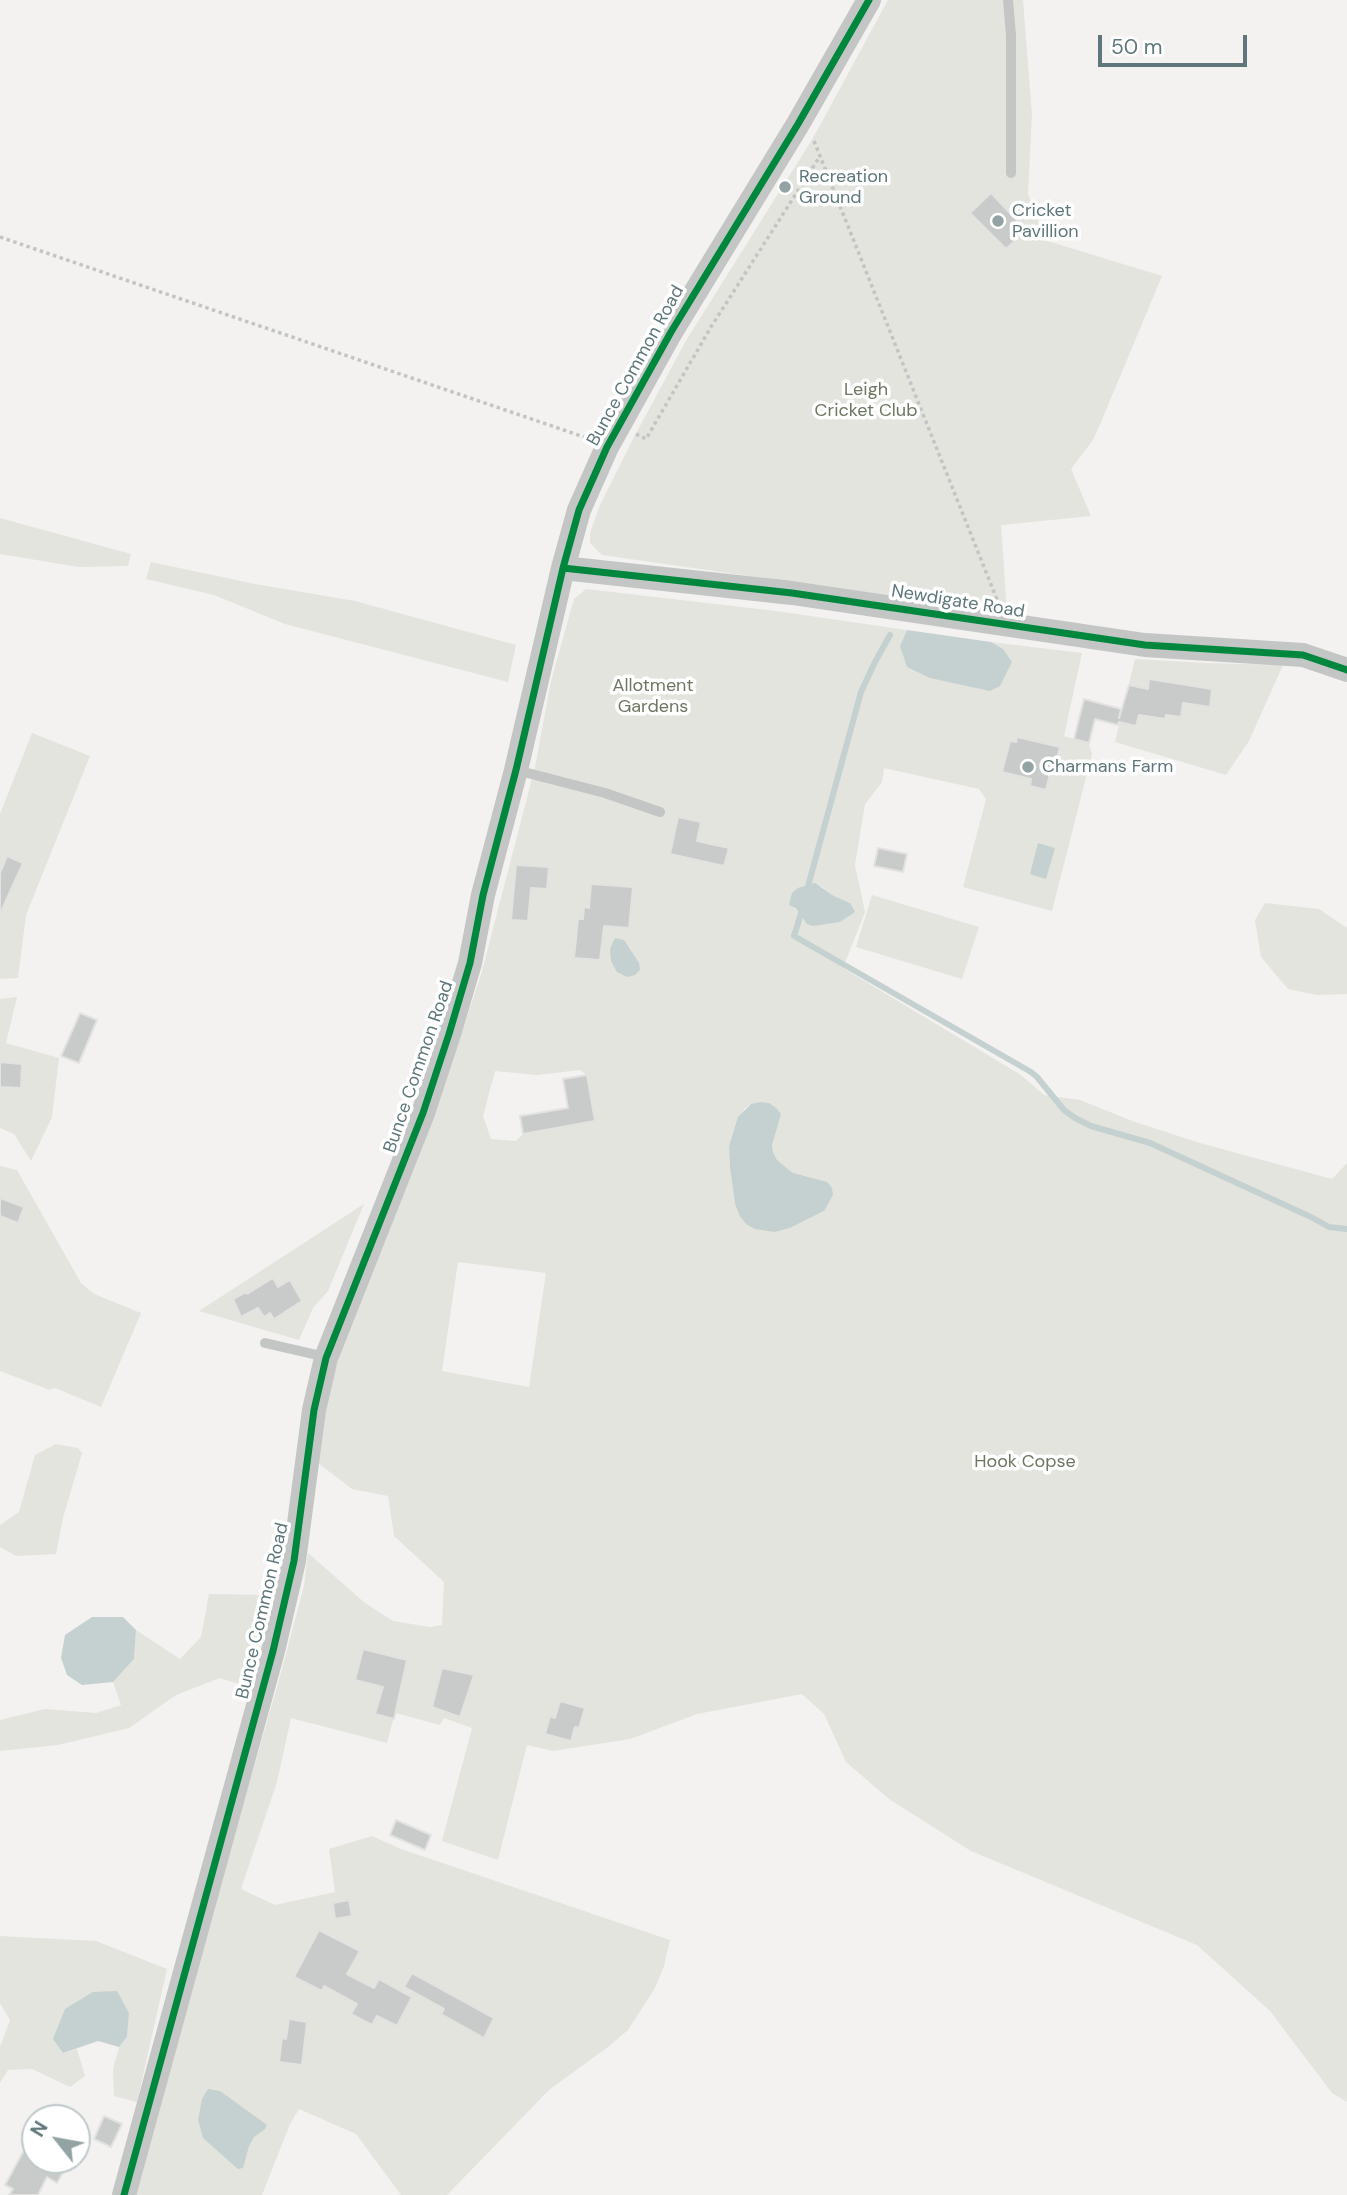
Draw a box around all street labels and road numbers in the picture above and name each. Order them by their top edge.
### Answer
street label: Bunce Common Road [583,282,689,450]
street label: Newdigate Road [890,581,1026,623]
street label: Bunce Common Road [379,978,459,1156]
street label: Bunce Common Road [232,1521,294,1701]

